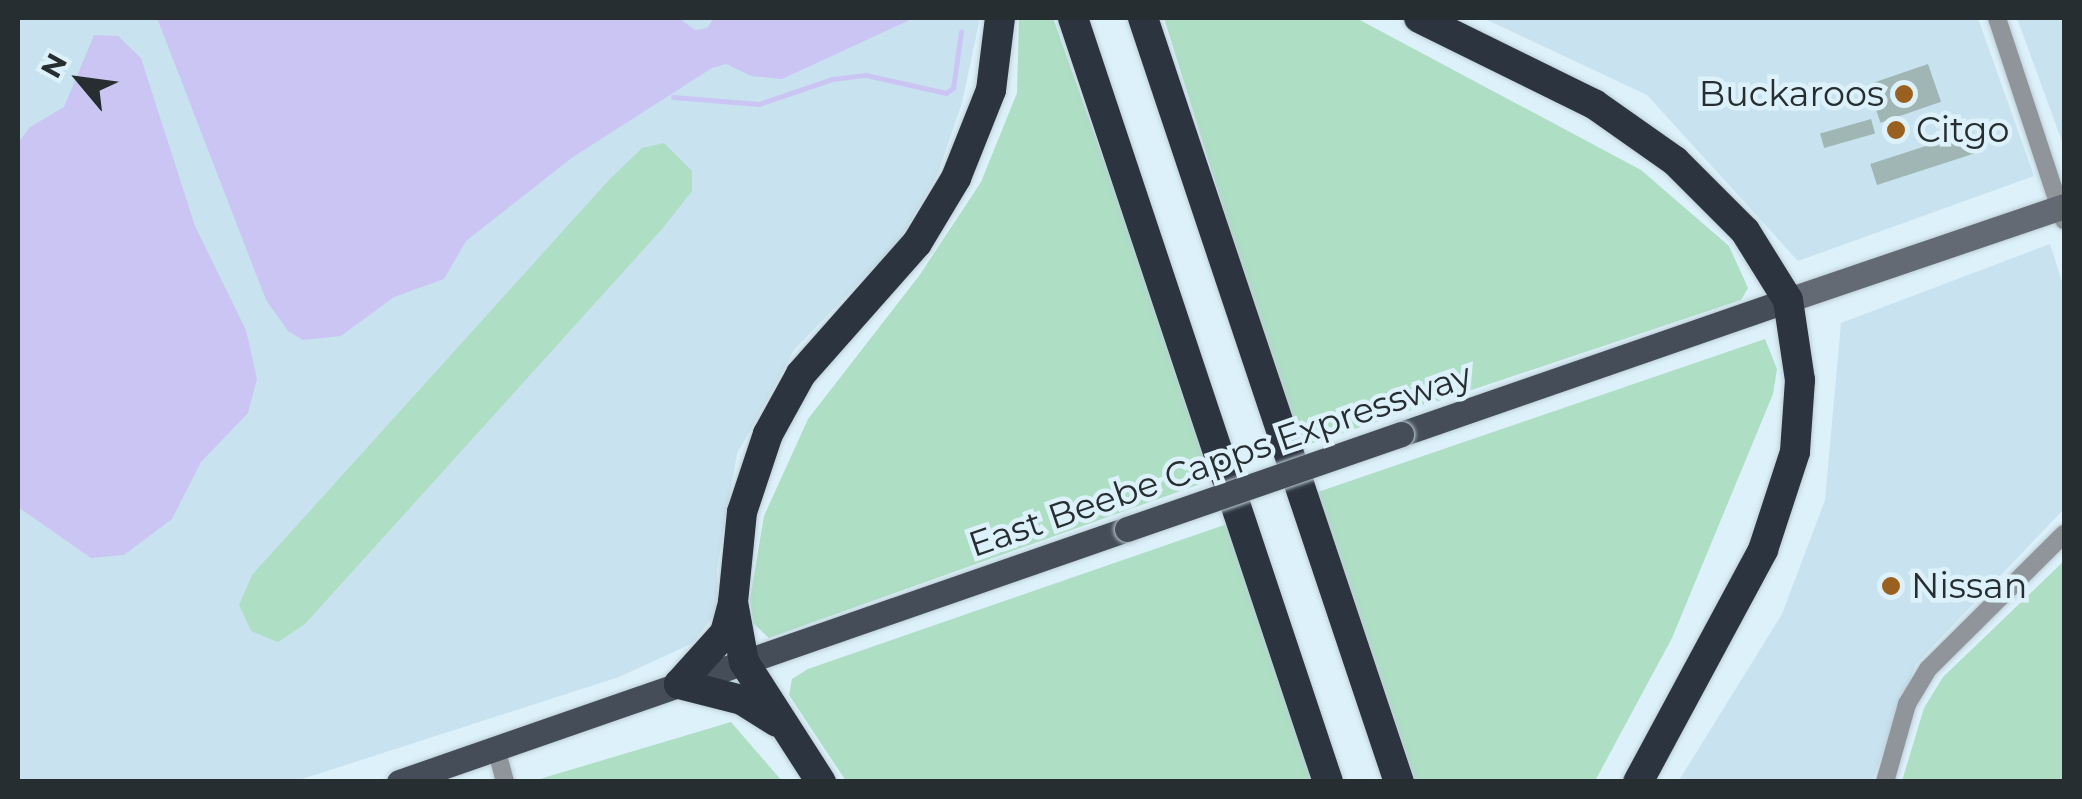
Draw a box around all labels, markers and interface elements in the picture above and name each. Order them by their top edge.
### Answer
north arrow [30,30,130,130]
text: N [33,47,74,84]
place label: Buckaroos [1699,73,1884,115]
marker: Buckaroos [1893,83,1915,105]
place label: Citgo [1916,109,2009,151]
marker: Citgo [1885,119,1907,141]
street label: East Beebe Capps Expressway [963,354,1477,566]
place label: Nissan [1911,565,2027,607]
marker: Nissan [1880,575,1902,597]

